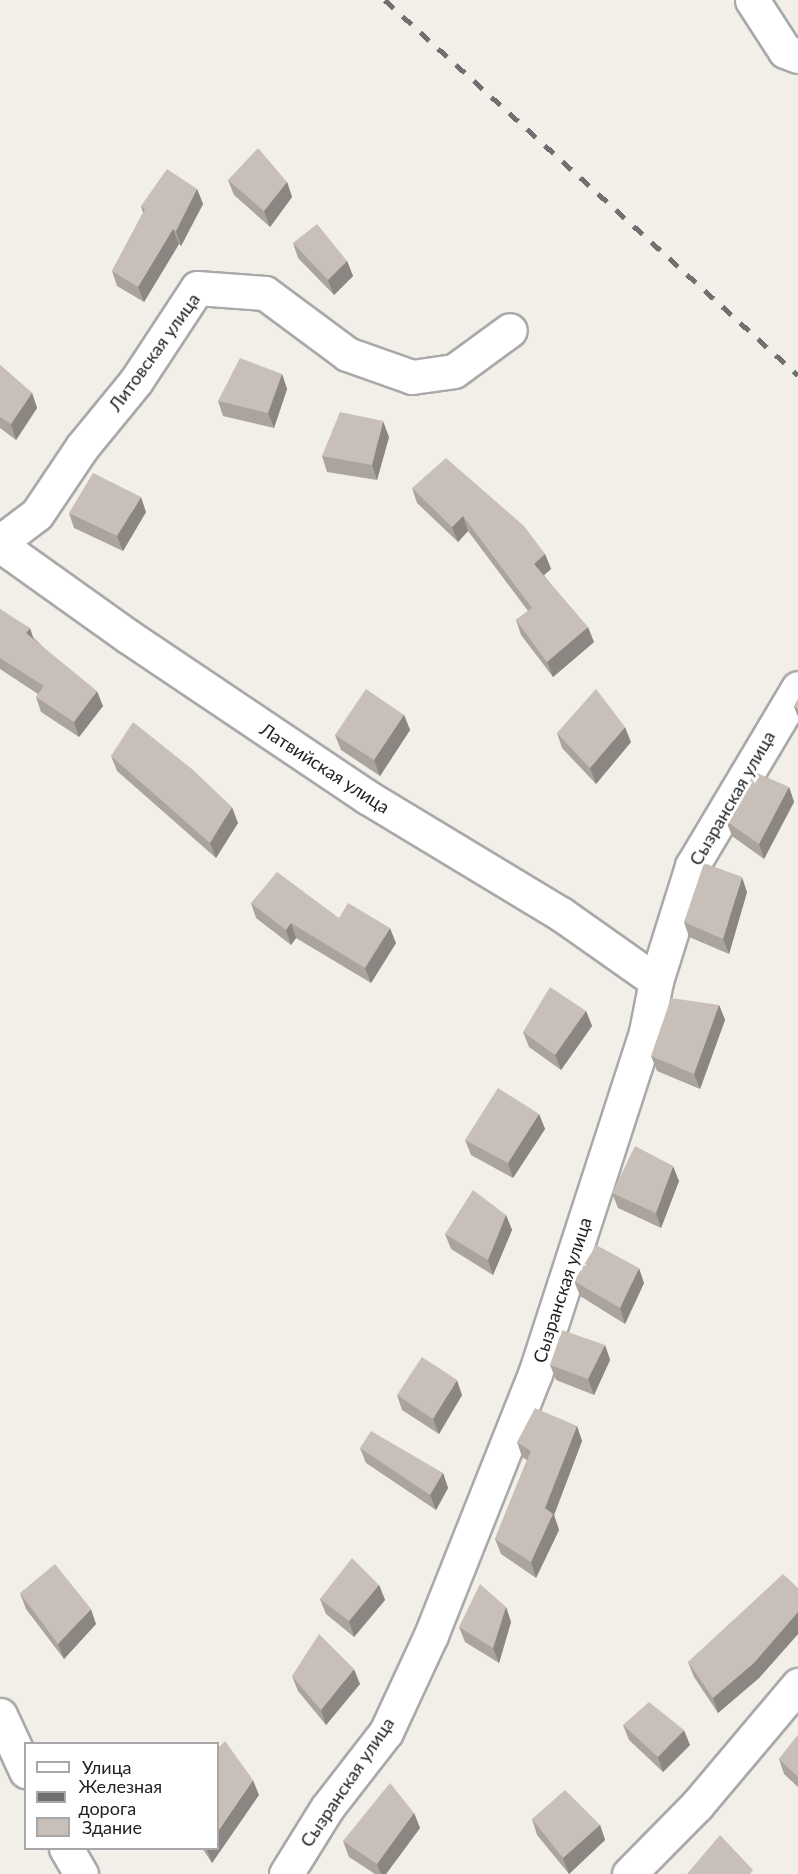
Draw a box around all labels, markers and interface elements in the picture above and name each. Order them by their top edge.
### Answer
street label: Литовская улица [104,289,204,415]
street label: Латвийская улица [256,718,394,818]
street label: Сызранская улица [685,727,779,869]
street label: Сызранская улица [528,1215,596,1365]
street label: Сызранская улица [296,1713,398,1851]
legend [24,1742,219,1850]
text: Улица [82,1756,132,1778]
text: Железная дорога [78,1775,162,1819]
text: Здание [82,1816,142,1838]

